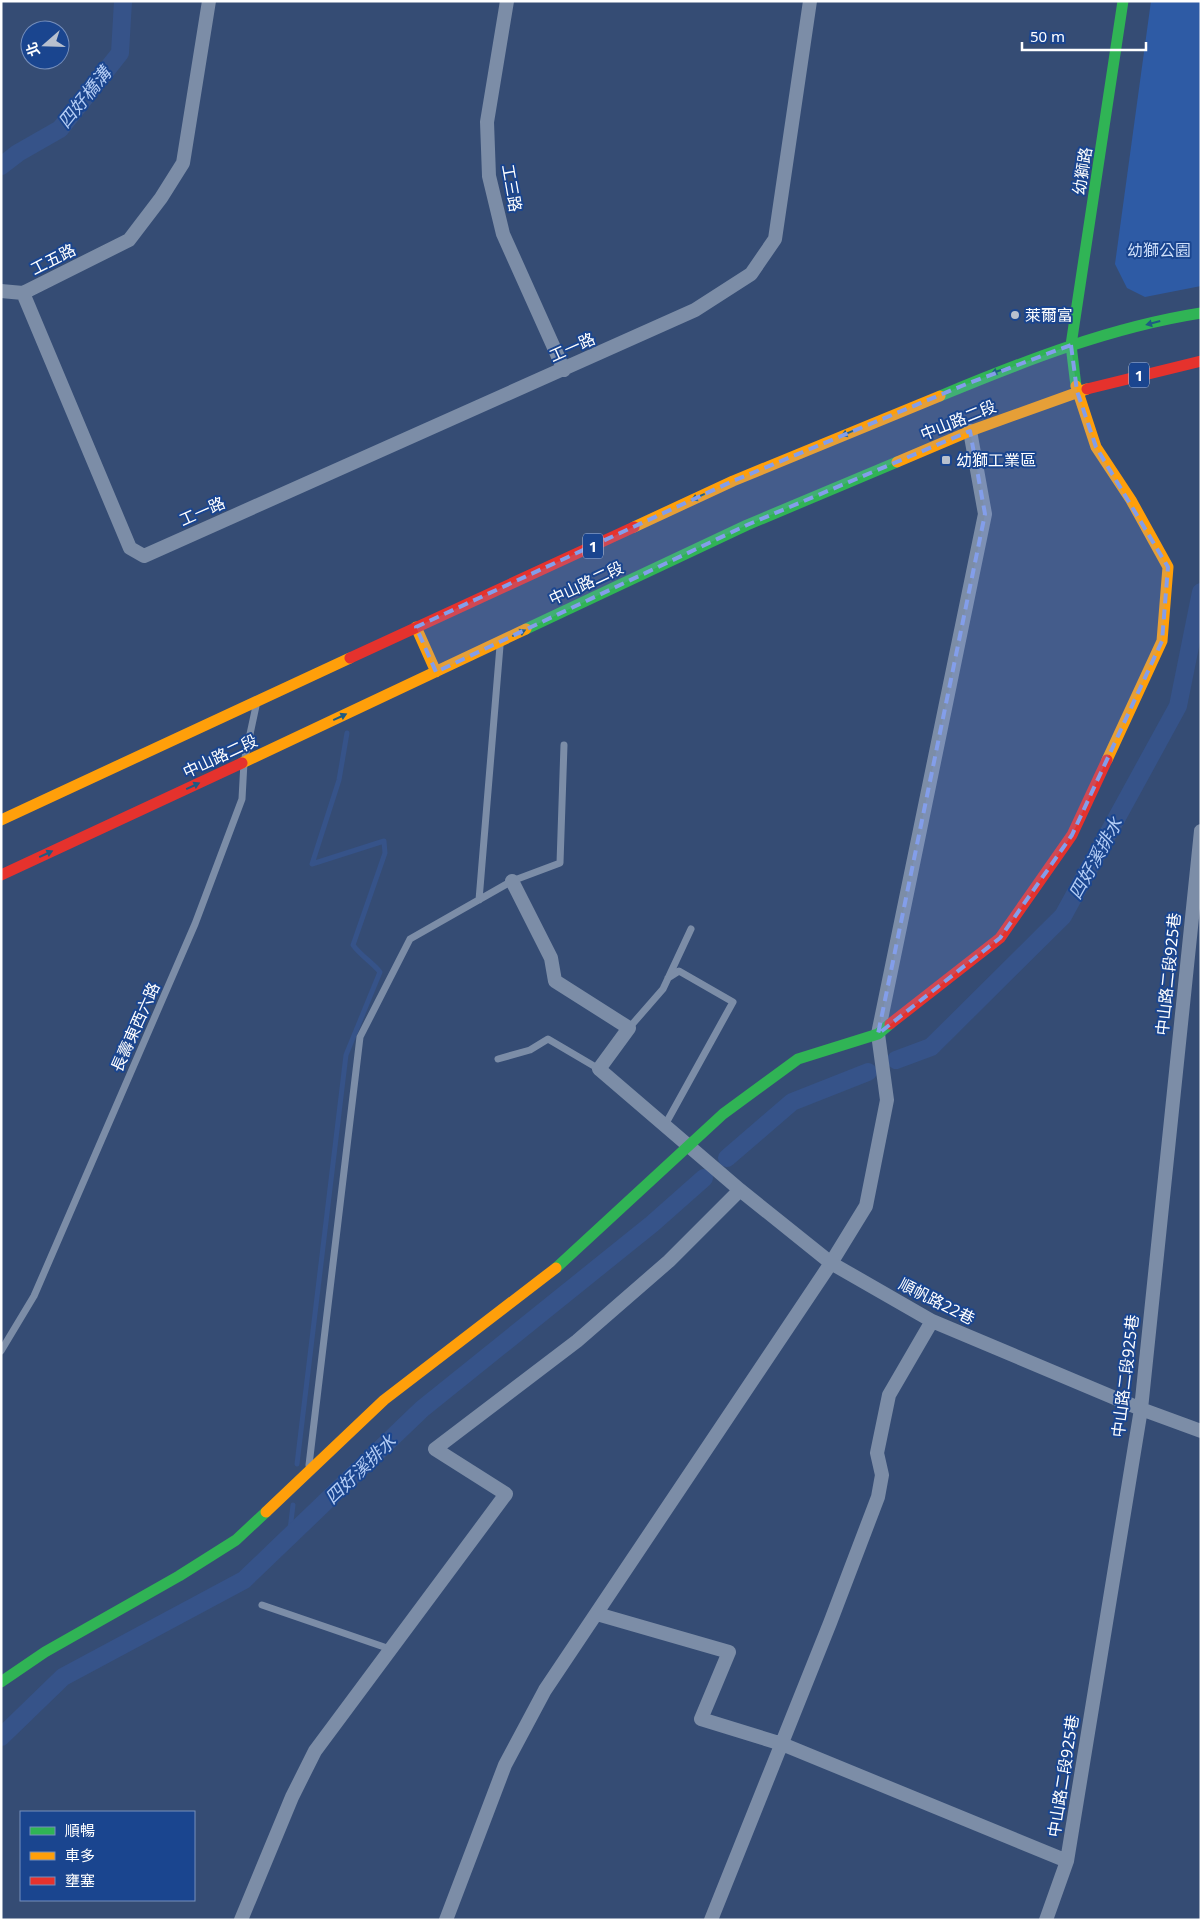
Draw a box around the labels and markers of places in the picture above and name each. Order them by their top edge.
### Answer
place label: 萊爾富 [1025,304,1073,326]
marker: 萊爾富 [1009,309,1021,321]
place label: 幼獅工業區 [956,449,1036,471]
marker: 幼獅工業區 [940,454,952,466]

